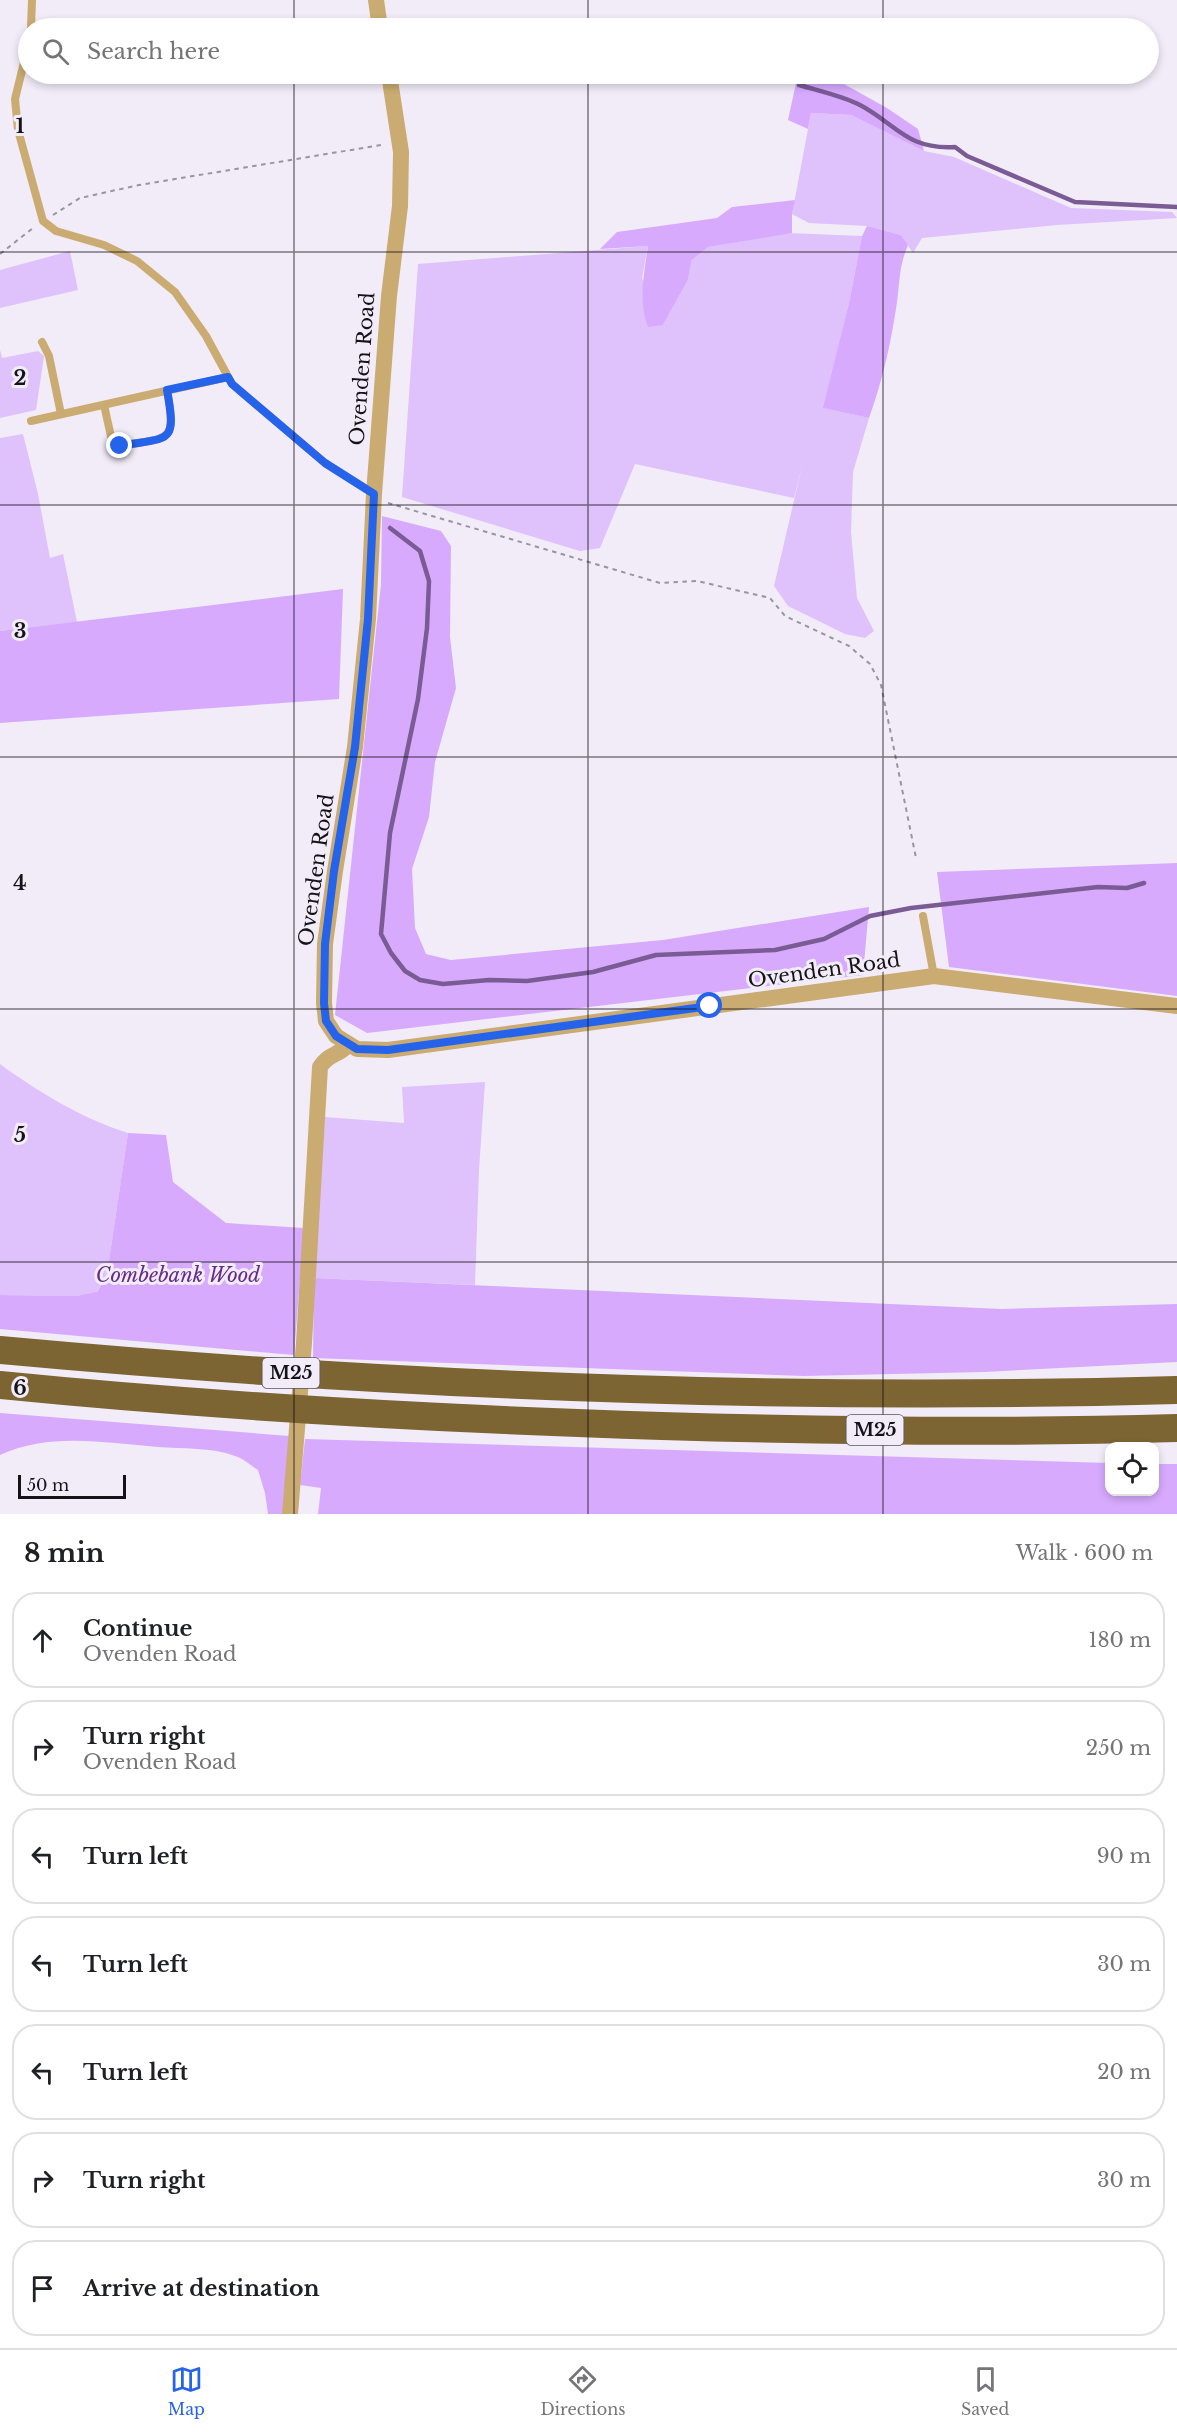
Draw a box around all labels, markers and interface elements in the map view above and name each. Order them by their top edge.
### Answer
search box [18,18,1159,84]
icon: search [39,35,72,68]
text: Search here [87,38,220,65]
text: 1 [16,114,25,138]
street label: Ovenden Road [345,292,379,446]
text: 2 [13,366,27,390]
route end [106,432,132,458]
text: 3 [14,619,26,643]
street label: Ovenden Road [293,792,339,948]
text: 4 [13,871,27,895]
street label: Ovenden Road [746,947,902,993]
route start [696,992,722,1018]
text: 5 [14,1123,26,1147]
park label: Combebank Wood [96,1263,260,1287]
road number: M25 [262,1358,320,1388]
text: 6 [13,1376,27,1400]
road number: M25 [846,1415,904,1445]
map controls [1105,1442,1159,1496]
button: locate [1105,1442,1159,1496]
scale bar [18,1472,126,1500]
text: 50 m [27,1475,69,1495]
text: 8 min [24,1537,104,1569]
text: Walk · 600 m [1016,1541,1153,1565]
text: Continue [83,1615,192,1642]
icon: ahead [26,1624,59,1657]
text: 180 m [1088,1628,1151,1652]
text: Ovenden Road [83,1642,237,1666]
text: Turn right [83,1723,205,1750]
icon: right [26,1732,59,1765]
text: 250 m [1086,1736,1151,1760]
text: Ovenden Road [83,1750,237,1774]
icon: left [26,1840,59,1873]
text: Turn left [83,1843,188,1870]
text: 90 m [1097,1844,1151,1868]
icon: left [26,1948,59,1981]
text: Turn left [83,1951,188,1978]
text: 30 m [1097,1952,1151,1976]
icon: left [26,2056,59,2089]
text: Turn left [83,2059,188,2086]
text: 20 m [1097,2060,1151,2084]
icon: right [26,2164,59,2197]
text: Turn right [83,2167,205,2194]
text: 30 m [1097,2168,1151,2192]
icon: arrive [26,2272,59,2305]
text: Arrive at destination [83,2275,320,2302]
tab: Map [168,2363,205,2419]
tab: Directions [540,2363,625,2419]
tab: Saved [961,2363,1009,2419]

